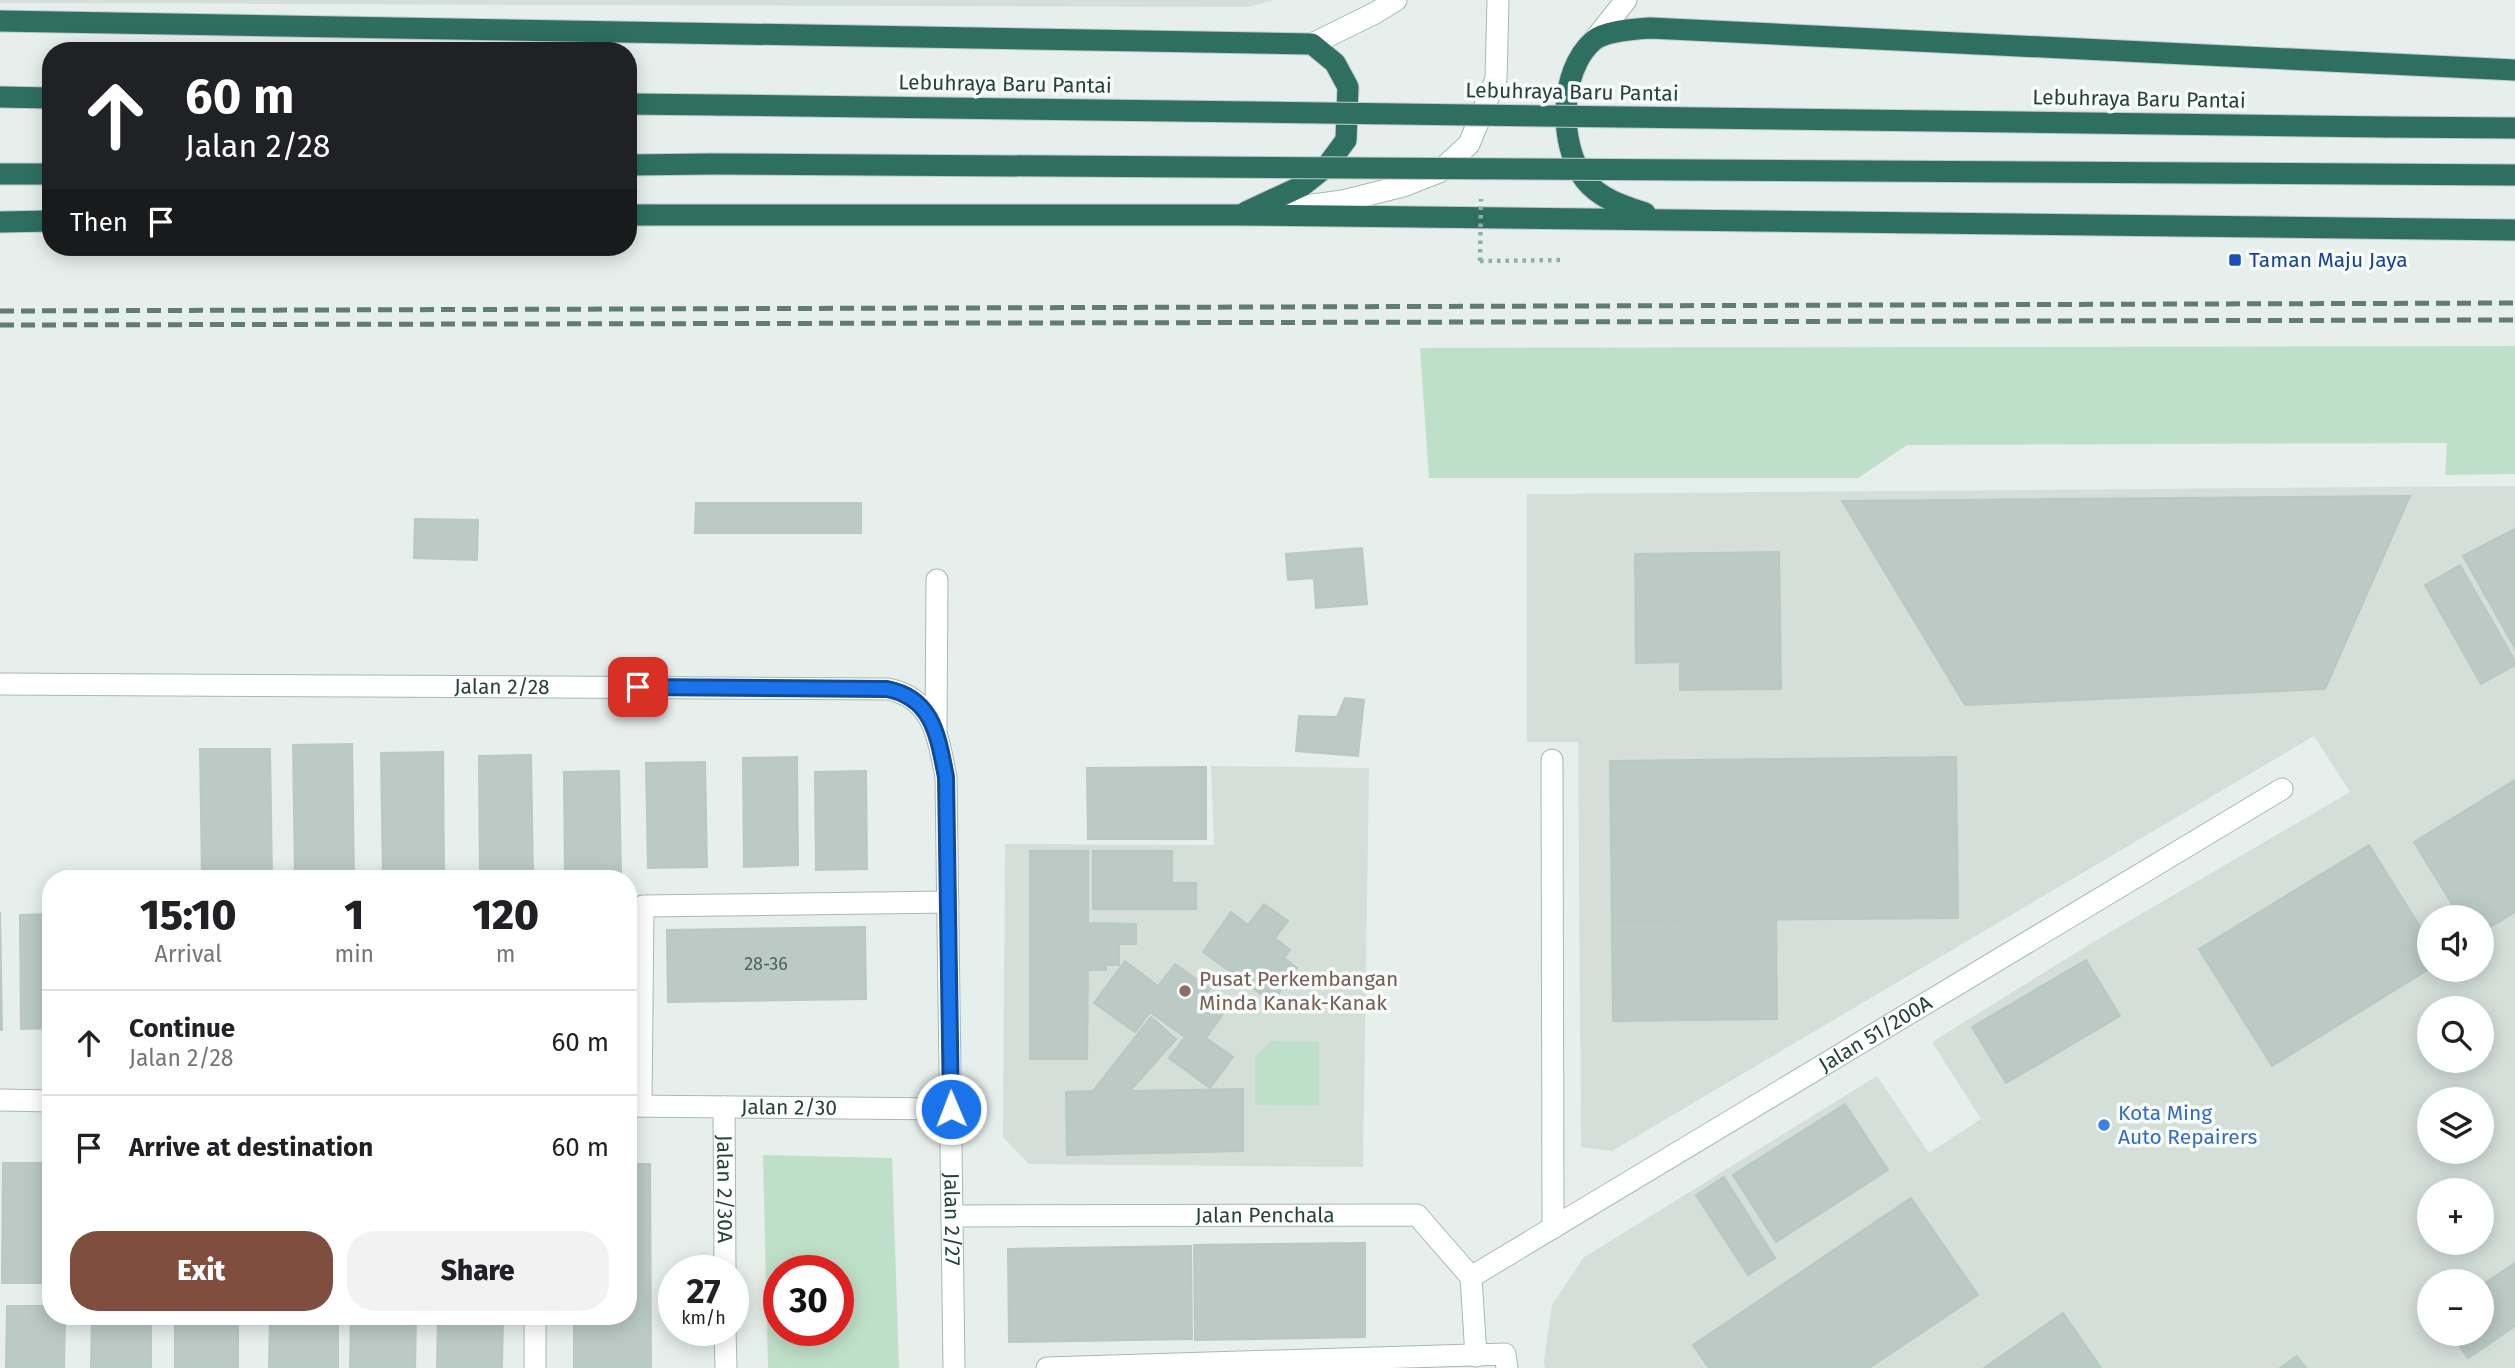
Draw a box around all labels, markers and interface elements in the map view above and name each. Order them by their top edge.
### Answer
text: 60 m [185,67,294,126]
street label: Lebuhraya Baru Pantai [898,69,1112,99]
icon: ahead [70,70,161,161]
street label: Lebuhraya Baru Pantai [1465,77,1679,107]
street label: Lebuhraya Baru Pantai [2032,84,2246,114]
text: Jalan 2/28 [185,127,330,165]
icon: arrive [142,203,180,241]
text: Then [70,207,128,238]
place label: Taman Maju Jaya [2249,247,2408,273]
marker: Taman Maju Jaya [2227,252,2243,268]
pin [608,657,668,717]
icon: arrive [619,668,657,706]
street label: Jalan 2/28 [454,674,550,700]
text: 15:10 [140,890,236,940]
text: 1 [344,890,364,940]
text: 120 [472,890,539,940]
map controls [2417,905,2494,1346]
button: sound [2417,905,2494,982]
text: Arrival [155,940,222,968]
text: min [334,940,374,968]
text: m [496,940,515,968]
house number: 28-36 [744,953,788,975]
place label: Pusat Perkembangan Minda Kanak-Kanak [1199,966,1398,1016]
marker: Pusat Perkembangan Minda Kanak-Kanak [1177,983,1193,999]
street label: Jalan 51/200A [1814,990,1937,1078]
button: search [2417,996,2494,1073]
text: Continue [129,1013,235,1044]
icon: ahead [70,1024,108,1062]
text: 60 m [551,1027,609,1058]
text: Jalan 2/28 [129,1044,234,1072]
position arrow [914,1072,988,1146]
button: layers [2417,1087,2494,1164]
street label: Jalan 2/30 [741,1094,837,1121]
place label: Kota Ming Auto Repairers [2118,1100,2258,1150]
marker: Kota Ming Auto Repairers [2096,1117,2112,1133]
icon: arrive [70,1129,108,1167]
text: Arrive at destination [129,1132,373,1163]
text: 60 m [551,1132,609,1163]
street label: Jalan 2/30A [711,1135,738,1243]
street label: Jalan 2/27 [938,1173,966,1266]
button: + [2417,1178,2494,1255]
street label: Jalan Penchala [1195,1202,1335,1228]
button: Exit [70,1231,333,1311]
button: Share [347,1231,609,1311]
speed limit sign: 30 [763,1255,854,1346]
button: − [2417,1269,2494,1346]
text: 27 [686,1270,721,1312]
text: km/h [681,1307,726,1329]

